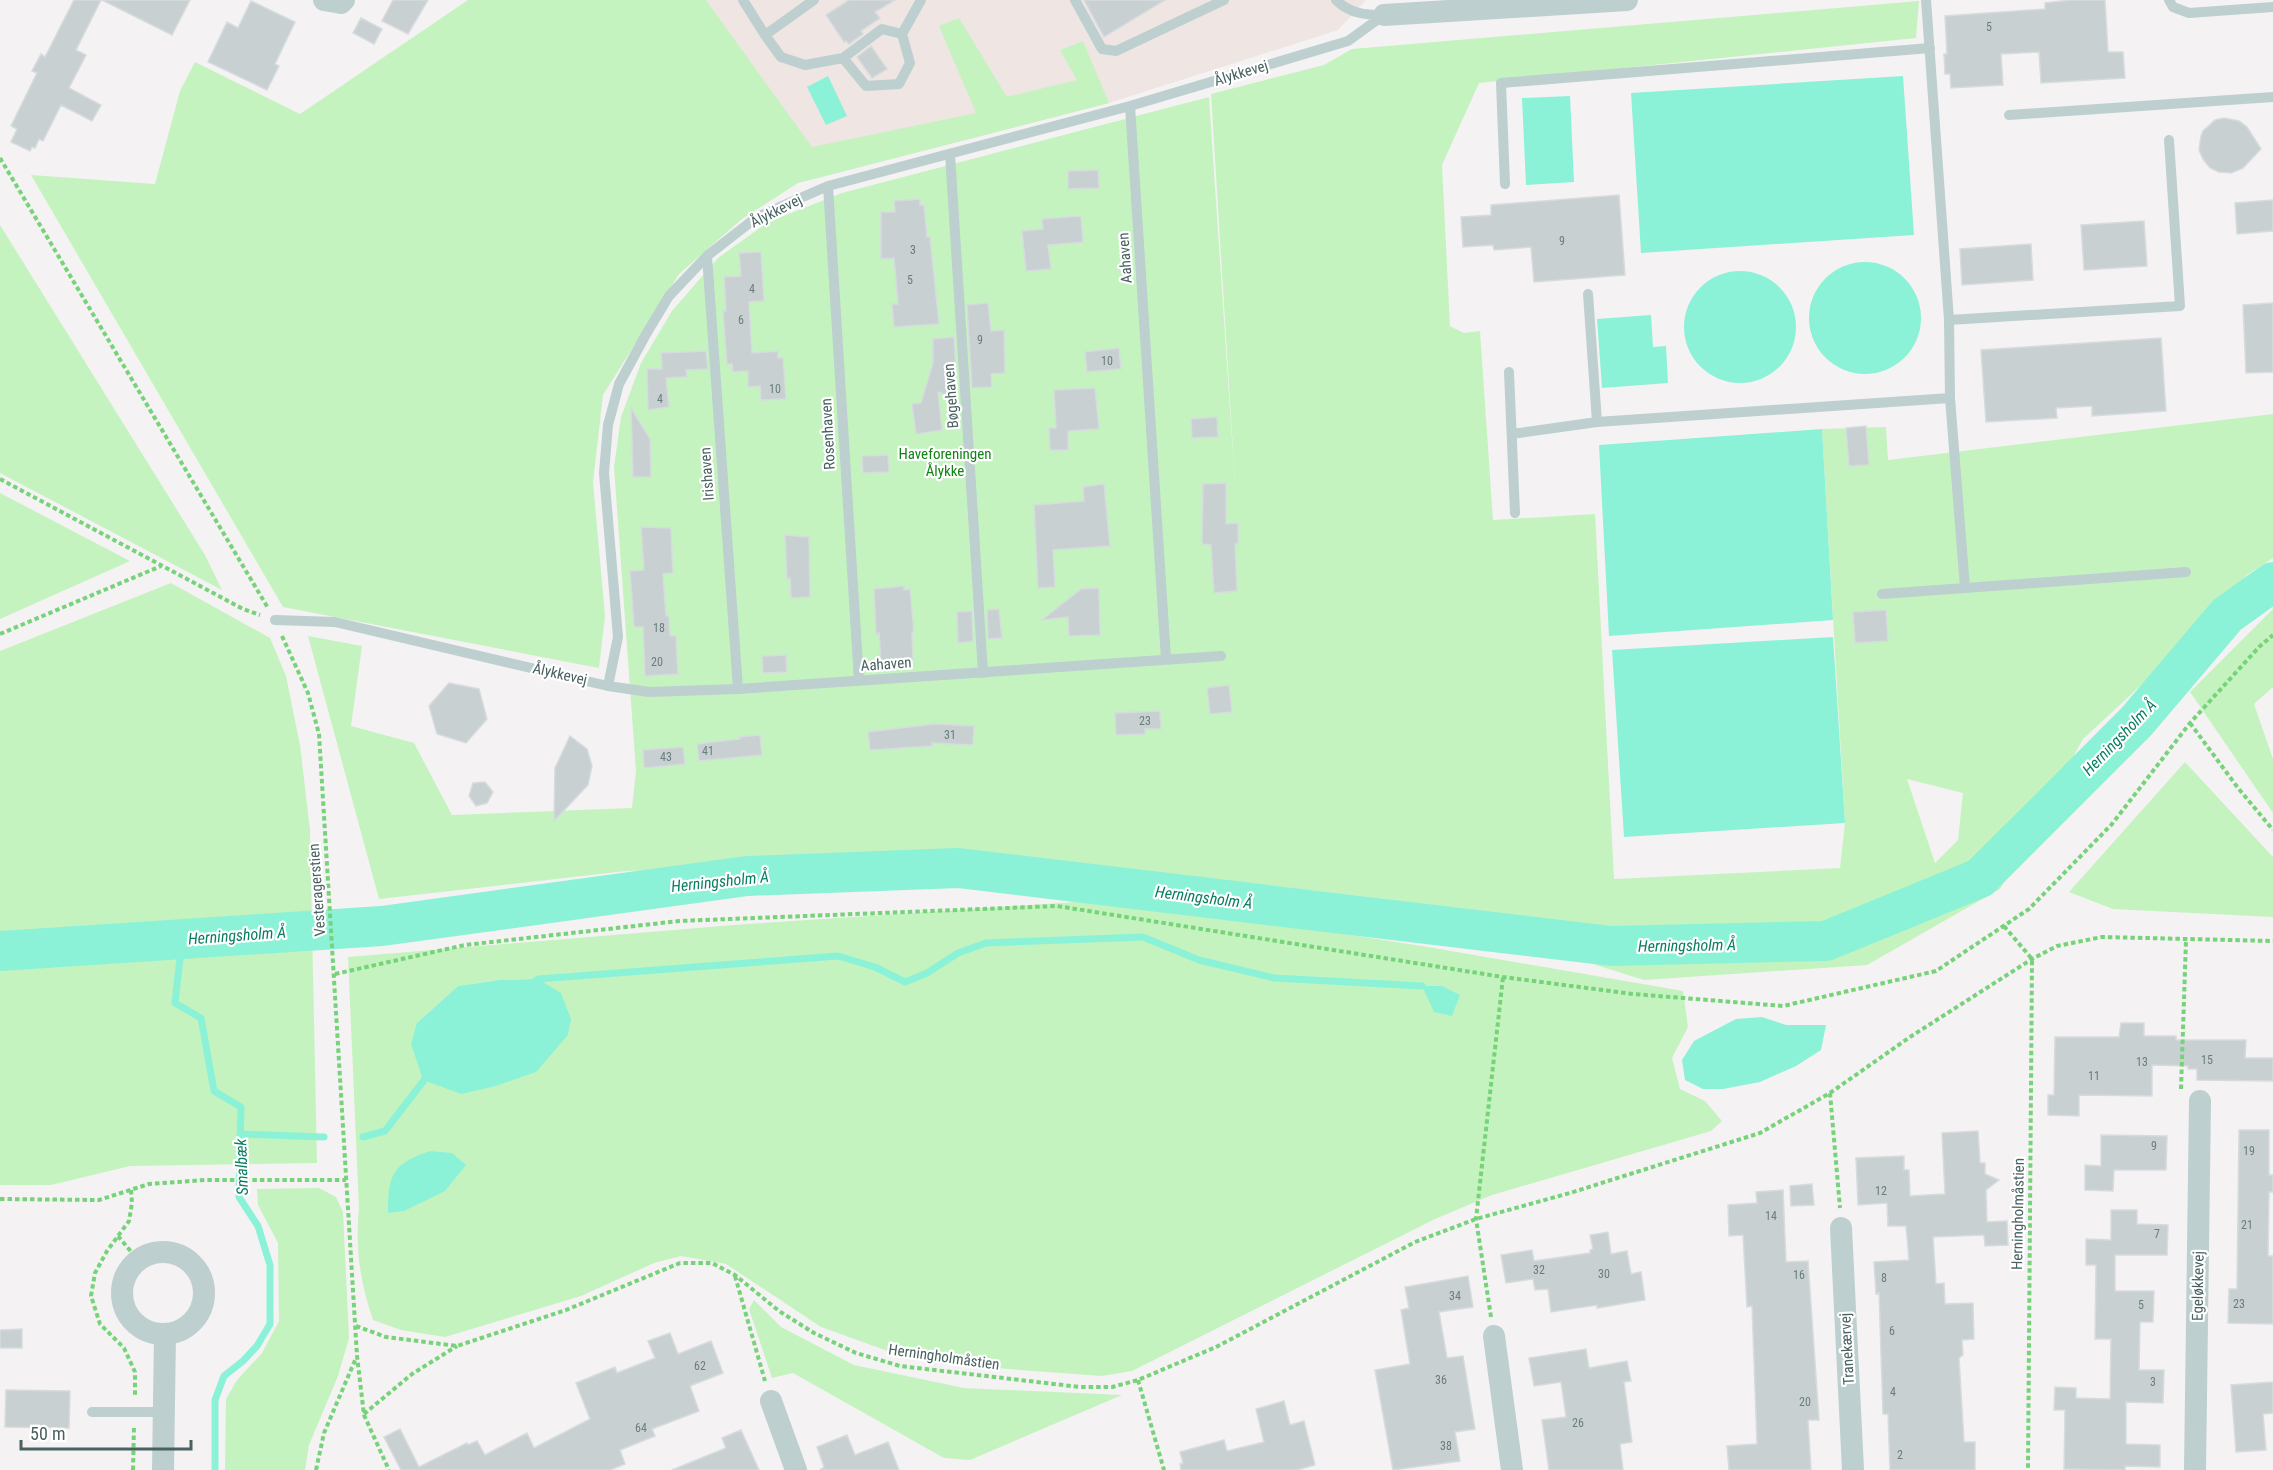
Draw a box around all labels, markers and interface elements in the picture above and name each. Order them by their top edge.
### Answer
house number: 5 [1986,20,1992,34]
street label: Ålykkevej [1212,56,1270,90]
street label: Ålykkevej [747,190,805,232]
street label: Aahaven [1114,232,1136,284]
house number: 9 [1559,234,1565,248]
house number: 3 [910,243,916,257]
house number: 5 [907,273,913,287]
house number: 4 [749,282,755,296]
house number: 6 [738,313,744,327]
house number: 9 [977,333,983,347]
house number: 10 [1101,354,1113,368]
street label: Bøgehaven [940,363,962,429]
house number: 10 [769,382,781,396]
house number: 4 [657,392,663,406]
street label: Rosenhaven [817,398,839,470]
park label: Haveforeningen Ålykke [898,445,992,480]
street label: Irishaven [696,447,718,501]
house number: 18 [653,621,665,635]
street label: Aahaven [860,653,912,675]
house number: 20 [651,655,663,669]
street label: Ålykkevej [531,659,589,689]
water label: Herningsholm Å [2078,695,2160,779]
house number: 23 [1139,714,1151,728]
house number: 31 [944,728,956,742]
house number: 41 [702,744,714,758]
house number: 43 [660,750,672,764]
street label: Vesteragerstien [305,843,329,937]
water label: Herningsholm Å [670,866,770,896]
water label: Herningsholm Å [1154,881,1254,913]
water label: Herningsholm Å [187,922,287,948]
water label: Herningsholm Å [1638,934,1736,956]
house number: 15 [2201,1053,2213,1067]
house number: 13 [2136,1055,2148,1069]
house number: 11 [2088,1069,2100,1083]
water label: Smalbæk [231,1137,252,1196]
house number: 9 [2151,1139,2157,1153]
house number: 19 [2243,1144,2255,1158]
street label: Herningholmåstien [2008,1158,2028,1270]
house number: 12 [1875,1184,1887,1198]
house number: 14 [1765,1209,1777,1223]
house number: 21 [2241,1218,2253,1232]
house number: 7 [2154,1227,2160,1241]
street label: Egeløkkevej [2188,1251,2208,1321]
house number: 32 [1533,1263,1545,1277]
house number: 30 [1598,1267,1610,1281]
house number: 16 [1793,1268,1805,1282]
house number: 8 [1881,1271,1887,1285]
house number: 34 [1449,1289,1461,1303]
house number: 23 [2233,1297,2245,1311]
house number: 5 [2138,1298,2144,1312]
street label: Tranekærvej [1836,1313,1858,1385]
house number: 6 [1889,1324,1895,1338]
street label: Herningholmåstien [887,1340,1001,1374]
house number: 62 [694,1359,706,1373]
house number: 36 [1435,1373,1447,1387]
house number: 3 [2150,1375,2156,1389]
house number: 4 [1890,1385,1896,1399]
house number: 20 [1799,1395,1811,1409]
scale bar [21,1413,190,1451]
house number: 26 [1572,1416,1584,1430]
house number: 64 [635,1421,647,1435]
text: 50 m [30,1423,65,1444]
house number: 38 [1440,1439,1452,1453]
house number: 2 [1897,1448,1903,1462]

